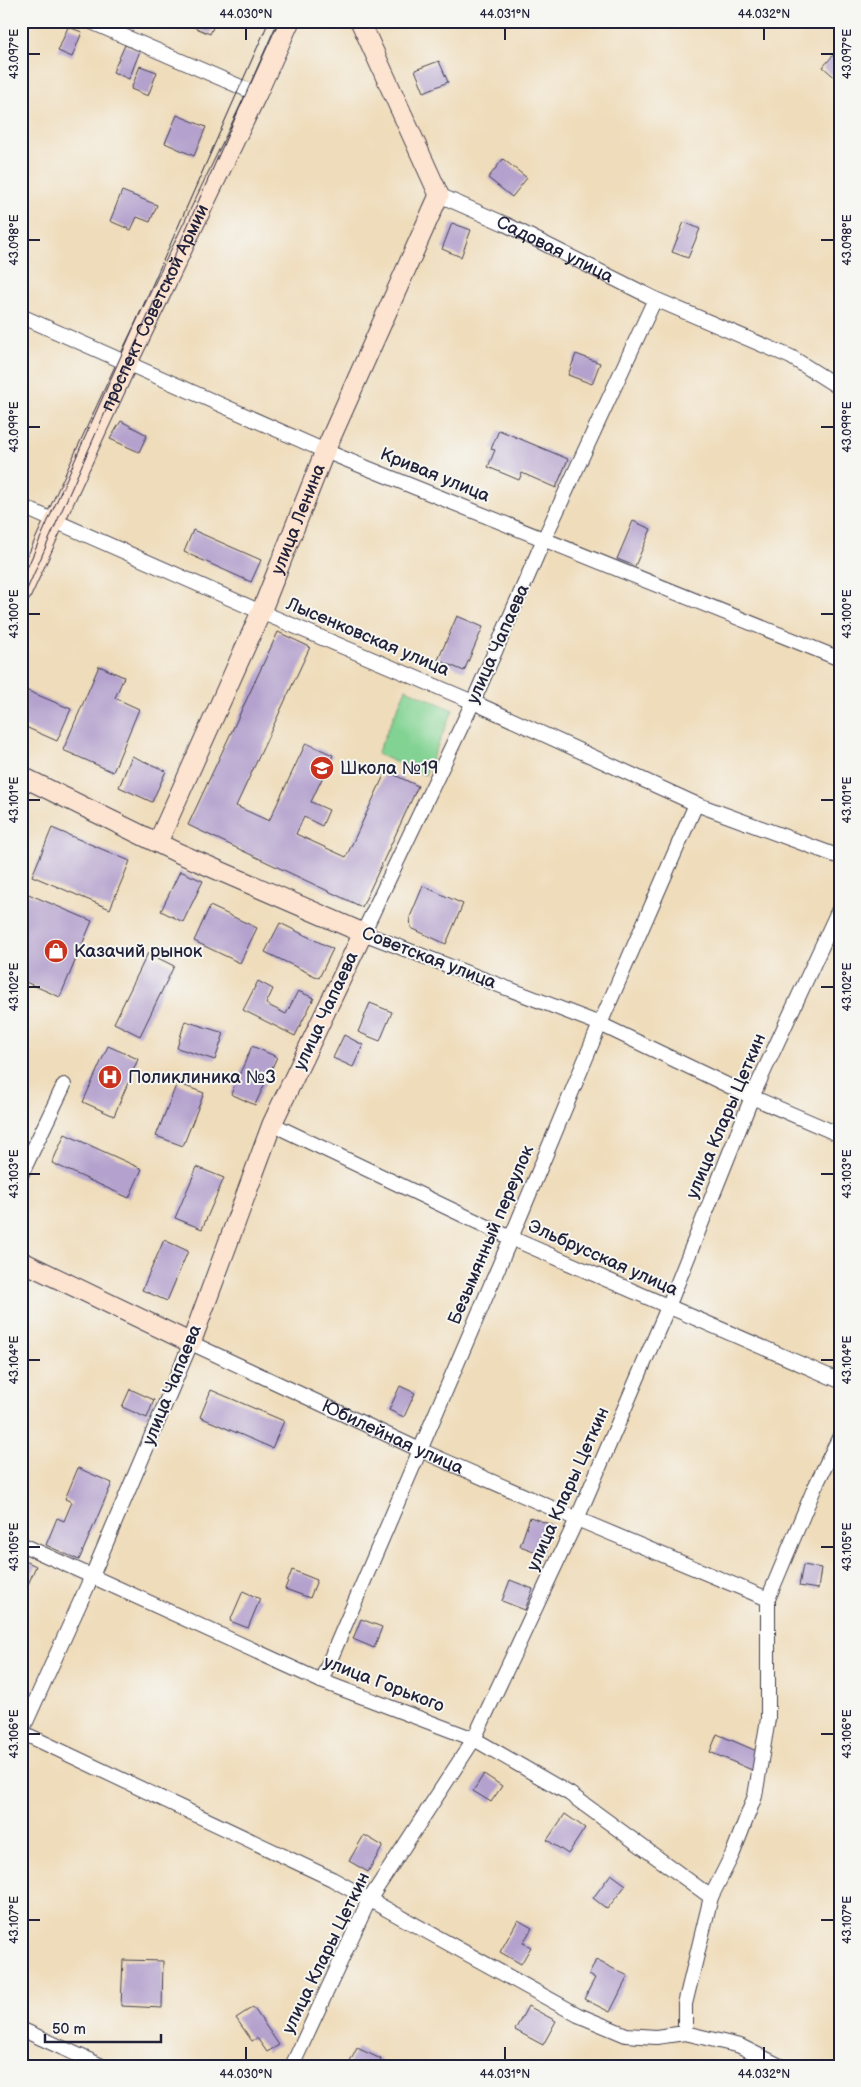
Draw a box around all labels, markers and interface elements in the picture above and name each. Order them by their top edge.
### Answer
text: 44.030°N [219,7,273,22]
text: 44.031°N [480,7,530,22]
text: 44.032°N [738,7,790,22]
text: 43.097°E [7,29,22,79]
text: 43.097°E [840,29,855,79]
street label: проспект Советской Армии [96,201,213,414]
street label: Садовая улица [493,211,617,287]
text: 43.098°E [7,214,22,266]
text: 43.098°E [840,214,855,266]
text: 43.099°E [7,401,22,453]
text: 43.099°E [840,401,855,453]
street label: Кривая улица [377,443,493,507]
street label: улица Ленина [267,460,329,577]
street label: улица Чапаева [462,581,534,707]
text: 43.100°E [7,589,22,639]
text: 43.100°E [840,589,855,639]
street label: Лысенковская улица [282,593,453,681]
school or university icon: Школа №19 [309,755,335,781]
place label: Школа №19 [340,758,438,779]
text: 43.101°E [7,776,22,823]
text: 43.101°E [840,776,855,823]
street label: Советская улица [359,923,500,993]
shop icon: Казачий рынок [43,938,69,964]
place label: Казачий рынок [74,941,203,962]
street label: улица Чапаева [289,948,363,1074]
text: 43.102°E [7,962,22,1011]
text: 43.102°E [840,962,855,1011]
street label: улица Клары Цеткин [682,1030,770,1202]
hospital icon: Поликлиника №3 [97,1064,123,1090]
place label: Поликлиника №3 [128,1067,276,1088]
street label: Безымянный переулок [444,1142,538,1328]
text: 43.103°E [7,1149,22,1199]
text: 43.103°E [840,1149,855,1199]
street label: Эльбрусская улица [525,1215,682,1301]
street label: улица Чапаева [138,1321,206,1448]
text: 43.104°E [7,1335,22,1385]
text: 43.104°E [840,1335,855,1385]
street label: Юбилейная улица [319,1395,467,1479]
street label: улица Клары Цеткин [522,1404,614,1574]
text: 43.105°E [7,1522,22,1571]
text: 43.105°E [840,1522,855,1571]
street label: улица Горького [321,1651,447,1717]
text: 43.106°E [7,1709,22,1759]
text: 43.106°E [840,1709,855,1759]
street label: улица Клары Цеткин [278,1869,374,2037]
text: 43.107°E [7,1896,22,1944]
text: 43.107°E [840,1896,855,1944]
scale bar [45,2012,161,2044]
text: 50 m [52,2020,86,2039]
text: 44.030°N [219,2067,273,2082]
text: 44.031°N [480,2067,530,2082]
text: 44.032°N [738,2067,790,2082]

